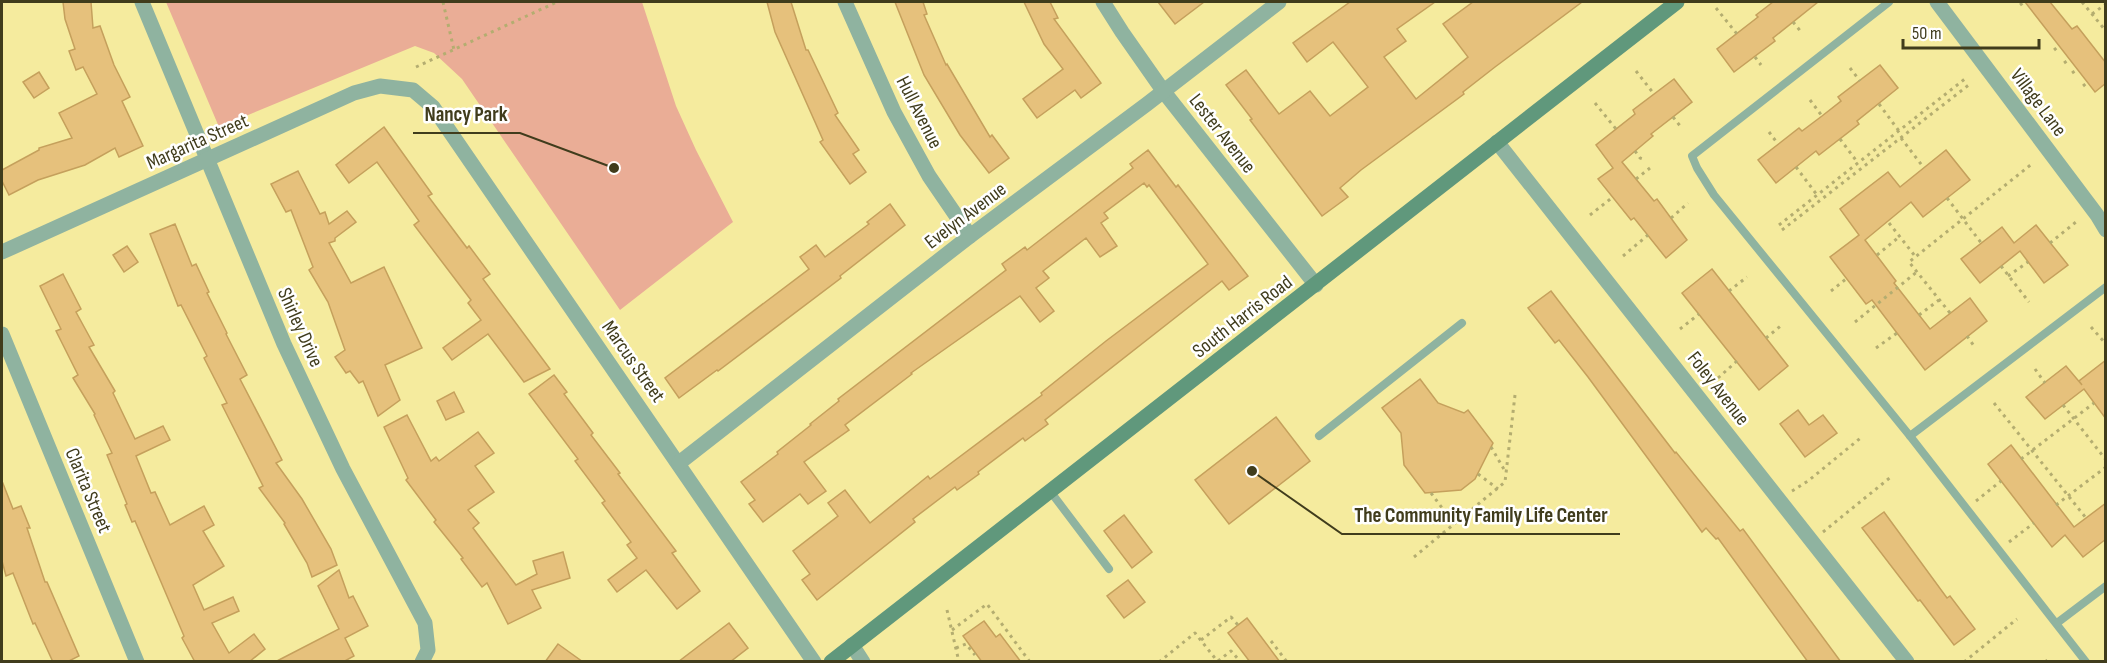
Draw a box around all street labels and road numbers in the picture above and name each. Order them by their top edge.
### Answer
street label: Village Lane [2005,64,2071,141]
street label: Hull Avenue [891,72,948,153]
street label: Lester Avenue [1184,89,1261,178]
street label: Margarita Street [143,109,252,175]
street label: Evelyn Avenue [920,177,1011,254]
street label: South Harris Road [1188,270,1297,363]
street label: Shirley Drive [272,284,328,371]
street label: Marcus Street [596,316,670,407]
street label: Foley Avenue [1682,347,1754,430]
street label: Clarita Street [60,444,117,536]

